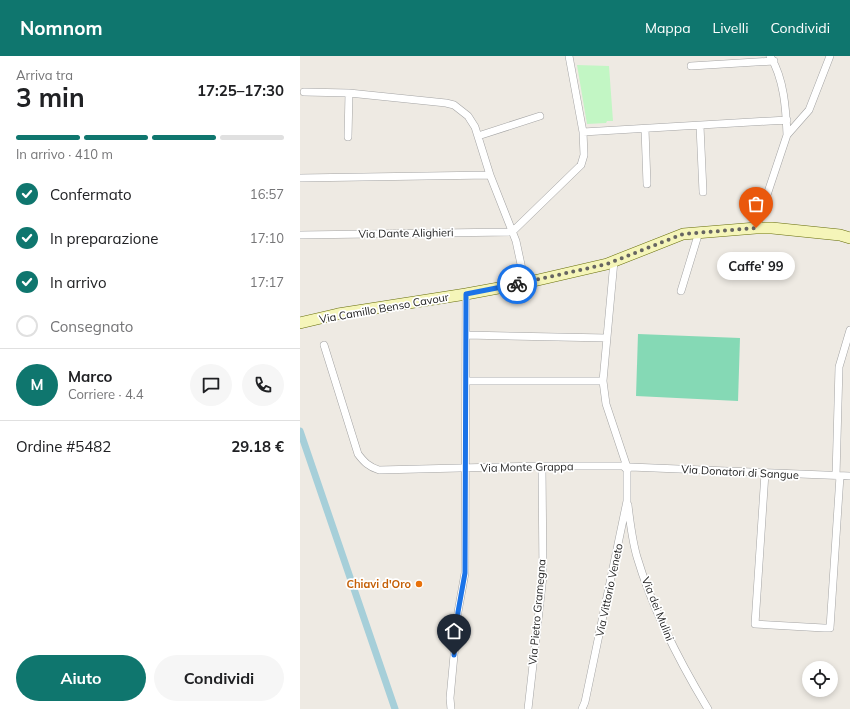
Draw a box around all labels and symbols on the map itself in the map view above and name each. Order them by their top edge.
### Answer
pin [739,187,773,228]
street label: Via Dante Alighieri [358,225,454,241]
callout: Caffe' 99 [717,252,795,280]
courier [497,264,537,304]
street label: Via Camillo Benso Cavour [318,290,450,326]
street label: Via Monte Grappa [480,459,574,475]
street label: Via Donatori di Sangue [681,462,799,482]
street label: Via Vittorio Veneto [592,542,626,638]
street label: Via Pietro Gramegna [525,558,549,666]
street label: Via dei Mulini [639,575,677,643]
place label: Chiavi d'Oro [346,577,411,591]
marker: Chiavi d'Oro [414,579,424,589]
pin [437,614,471,655]

